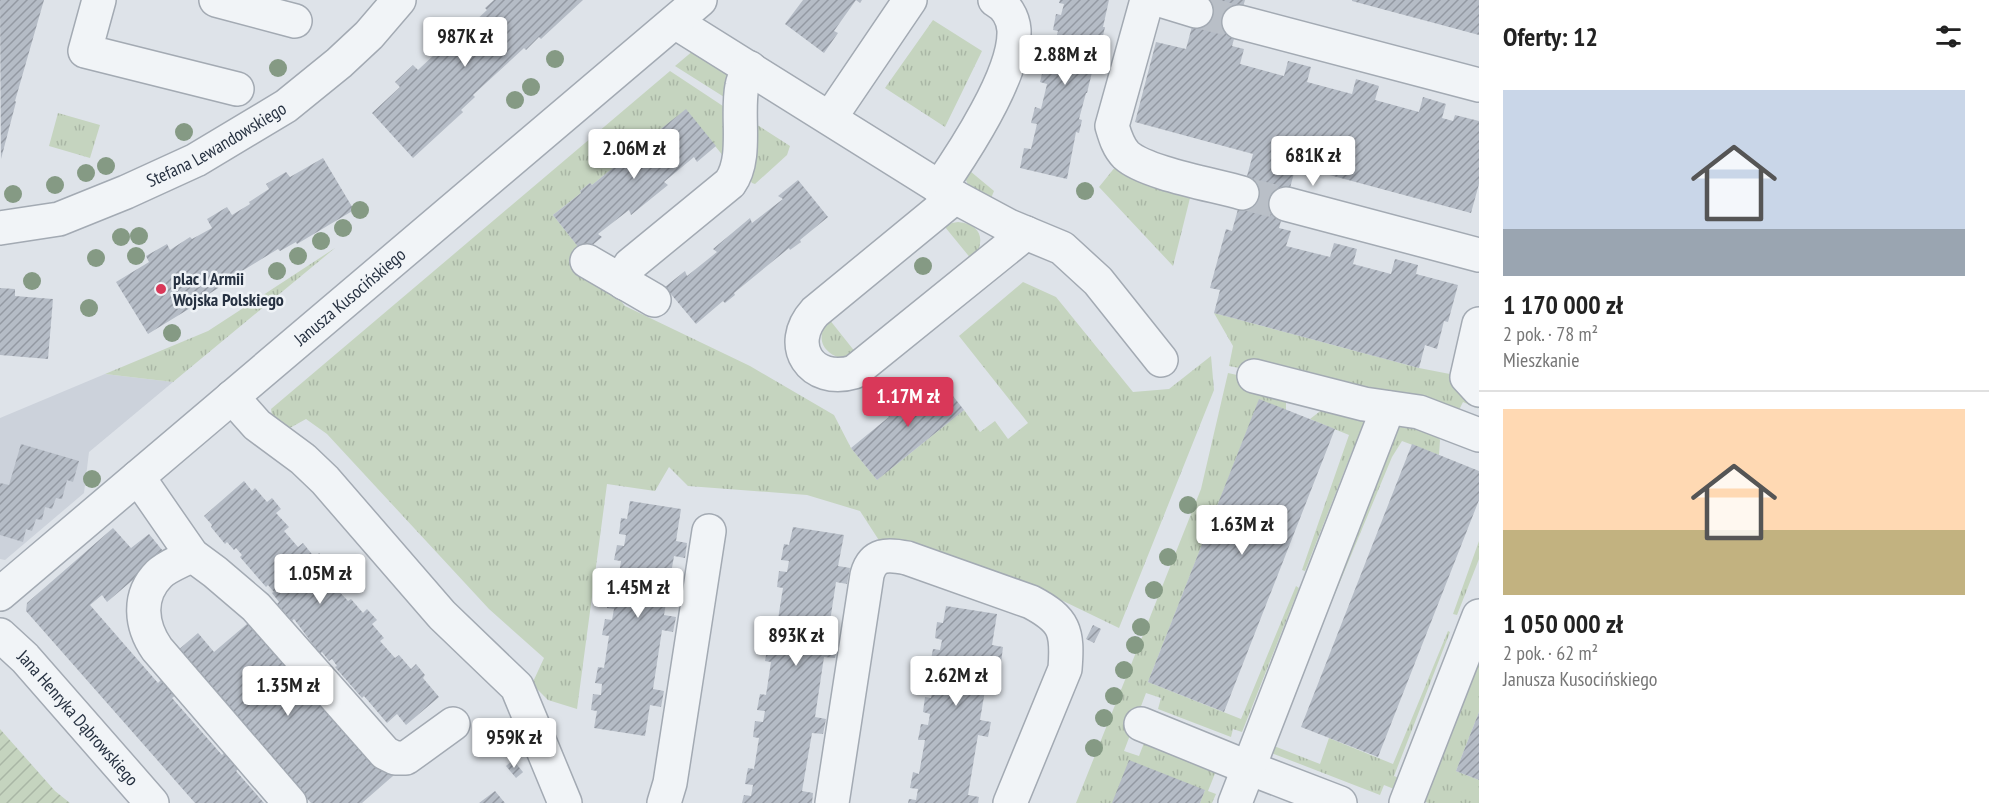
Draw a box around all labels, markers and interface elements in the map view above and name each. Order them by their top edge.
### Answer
pin: 987K zł [410,17,520,68]
text: Oferty: 12 [1503,20,1598,53]
icon: filters [1932,20,1965,53]
text: 987K zł [437,23,493,49]
pin: 2.88M zł [1003,35,1127,86]
text: 2.88M zł [1033,41,1097,67]
street label: Stefana Lewandowskiego [143,96,290,192]
pin: 2.06M zł [572,129,696,180]
icon: home [1680,129,1788,237]
text: 2.06M zł [602,135,666,161]
pin: 681K zł [1258,136,1368,187]
text: 681K zł [1285,142,1341,168]
street label: Janusza Kusocińskiego [288,243,410,351]
place label: plac I Armii Wojska Polskiego [172,267,284,311]
marker: plac I Armii Wojska Polskiego [154,282,168,296]
text: 1 170 000 zł [1503,288,1623,321]
text: 2 pok. · 78 m² [1503,321,1598,347]
text: Mieszkanie [1503,347,1579,373]
pin: 1.17M zł [846,377,970,428]
text: 1.17M zł [876,383,940,409]
icon: home [1680,448,1788,556]
pin: 1.63M zł [1180,505,1304,556]
text: 1.63M zł [1210,511,1274,537]
pin: 1.05M zł [258,554,382,605]
text: 1.05M zł [288,560,352,586]
pin: 1.45M zł [576,568,700,619]
text: 1.45M zł [606,574,670,600]
text: 1 050 000 zł [1503,607,1623,640]
pin: 893K zł [741,616,851,667]
text: 893K zł [768,622,824,648]
text: 2 pok. · 62 m² [1503,640,1598,666]
street label: Jana Henryka Dąbrowskiego [12,644,144,791]
pin: 2.62M zł [894,656,1018,707]
text: 2.62M zł [924,662,988,688]
pin: 1.35M zł [226,666,350,717]
text: Janusza Kusocińskiego [1503,666,1657,692]
text: 1.35M zł [256,672,320,698]
pin: 959K zł [459,718,569,769]
text: 959K zł [486,724,542,750]

